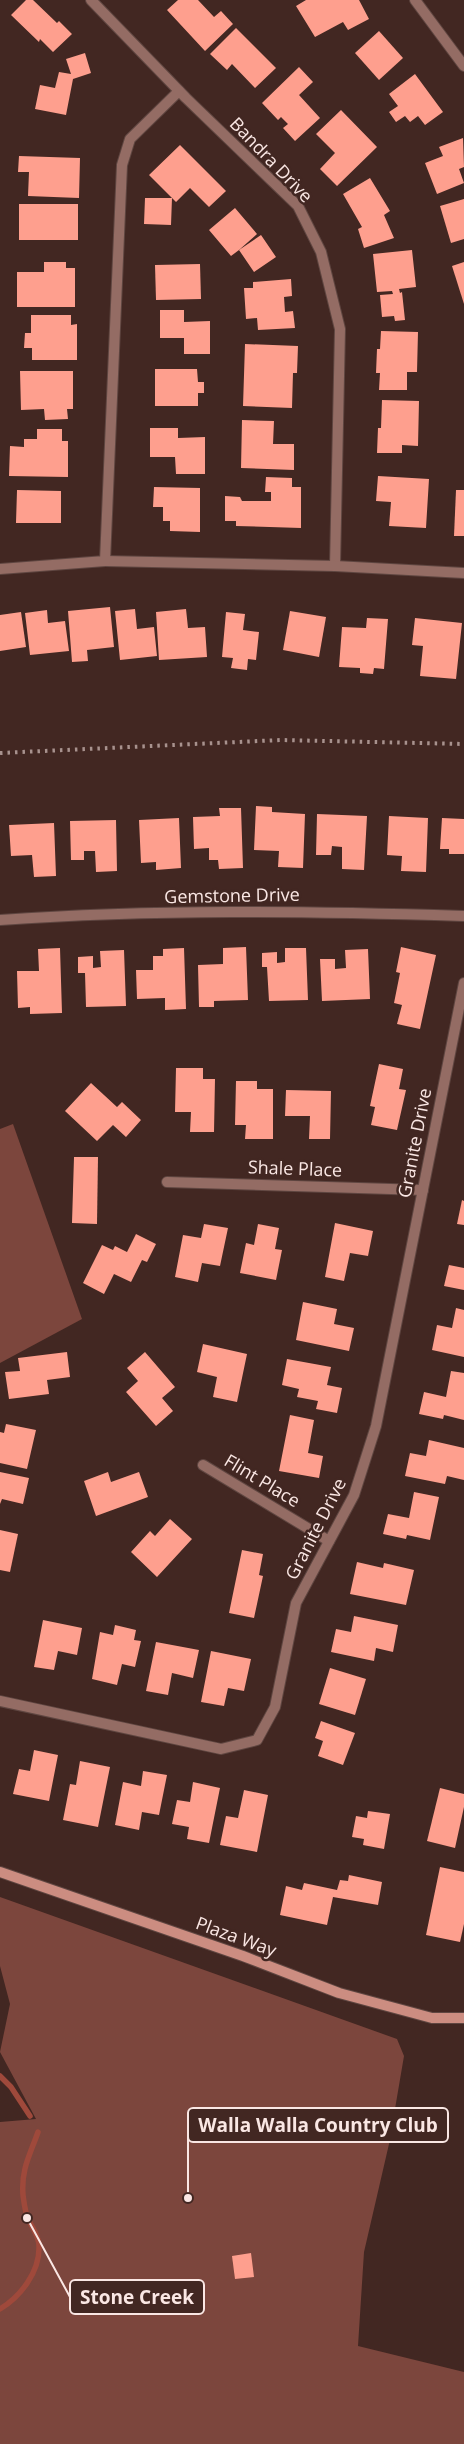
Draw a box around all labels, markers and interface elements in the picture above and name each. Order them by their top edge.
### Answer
street label: Bandra Drive [225,111,318,207]
street label: Gemstone Drive [164,882,300,908]
street label: Granite Drive [392,1086,436,1200]
street label: Shale Place [247,1154,343,1182]
street label: Flint Place [220,1448,305,1512]
street label: Granite Drive [279,1474,351,1584]
street label: Plaza Way [193,1910,281,1962]
callout: Walla Walla Country Club [188,2108,448,2142]
text: Walla Walla Country Club [198,2112,438,2138]
callout: Stone Creek [70,2280,204,2314]
text: Stone Creek [80,2284,194,2310]

